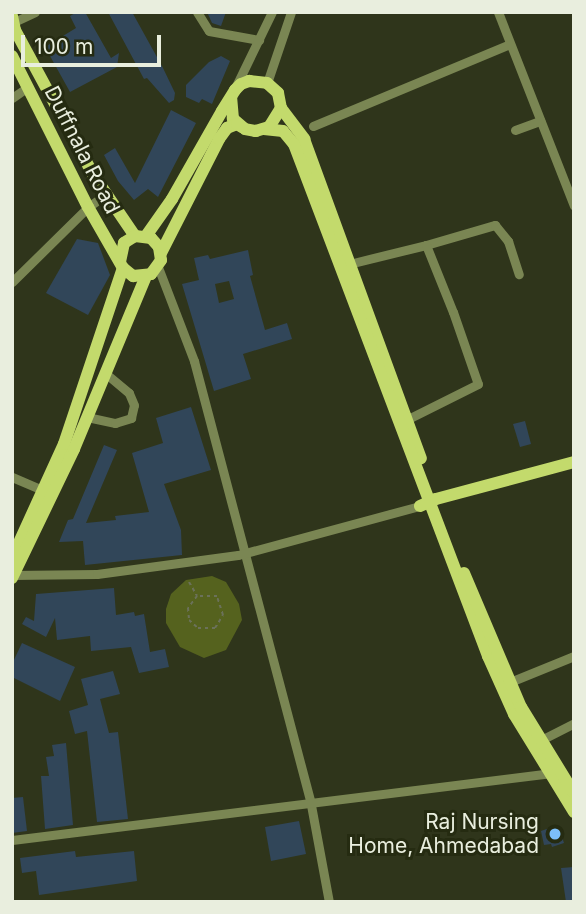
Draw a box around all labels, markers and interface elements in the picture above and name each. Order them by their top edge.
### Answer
scale bar [24,21,164,65]
text: 100 m [34,34,93,59]
street label: Duffnala Road [39,82,125,218]
place label: Raj Nursing Home, Ahmedabad [348,809,539,859]
marker: Raj Nursing Home, Ahmedabad [545,824,565,844]

